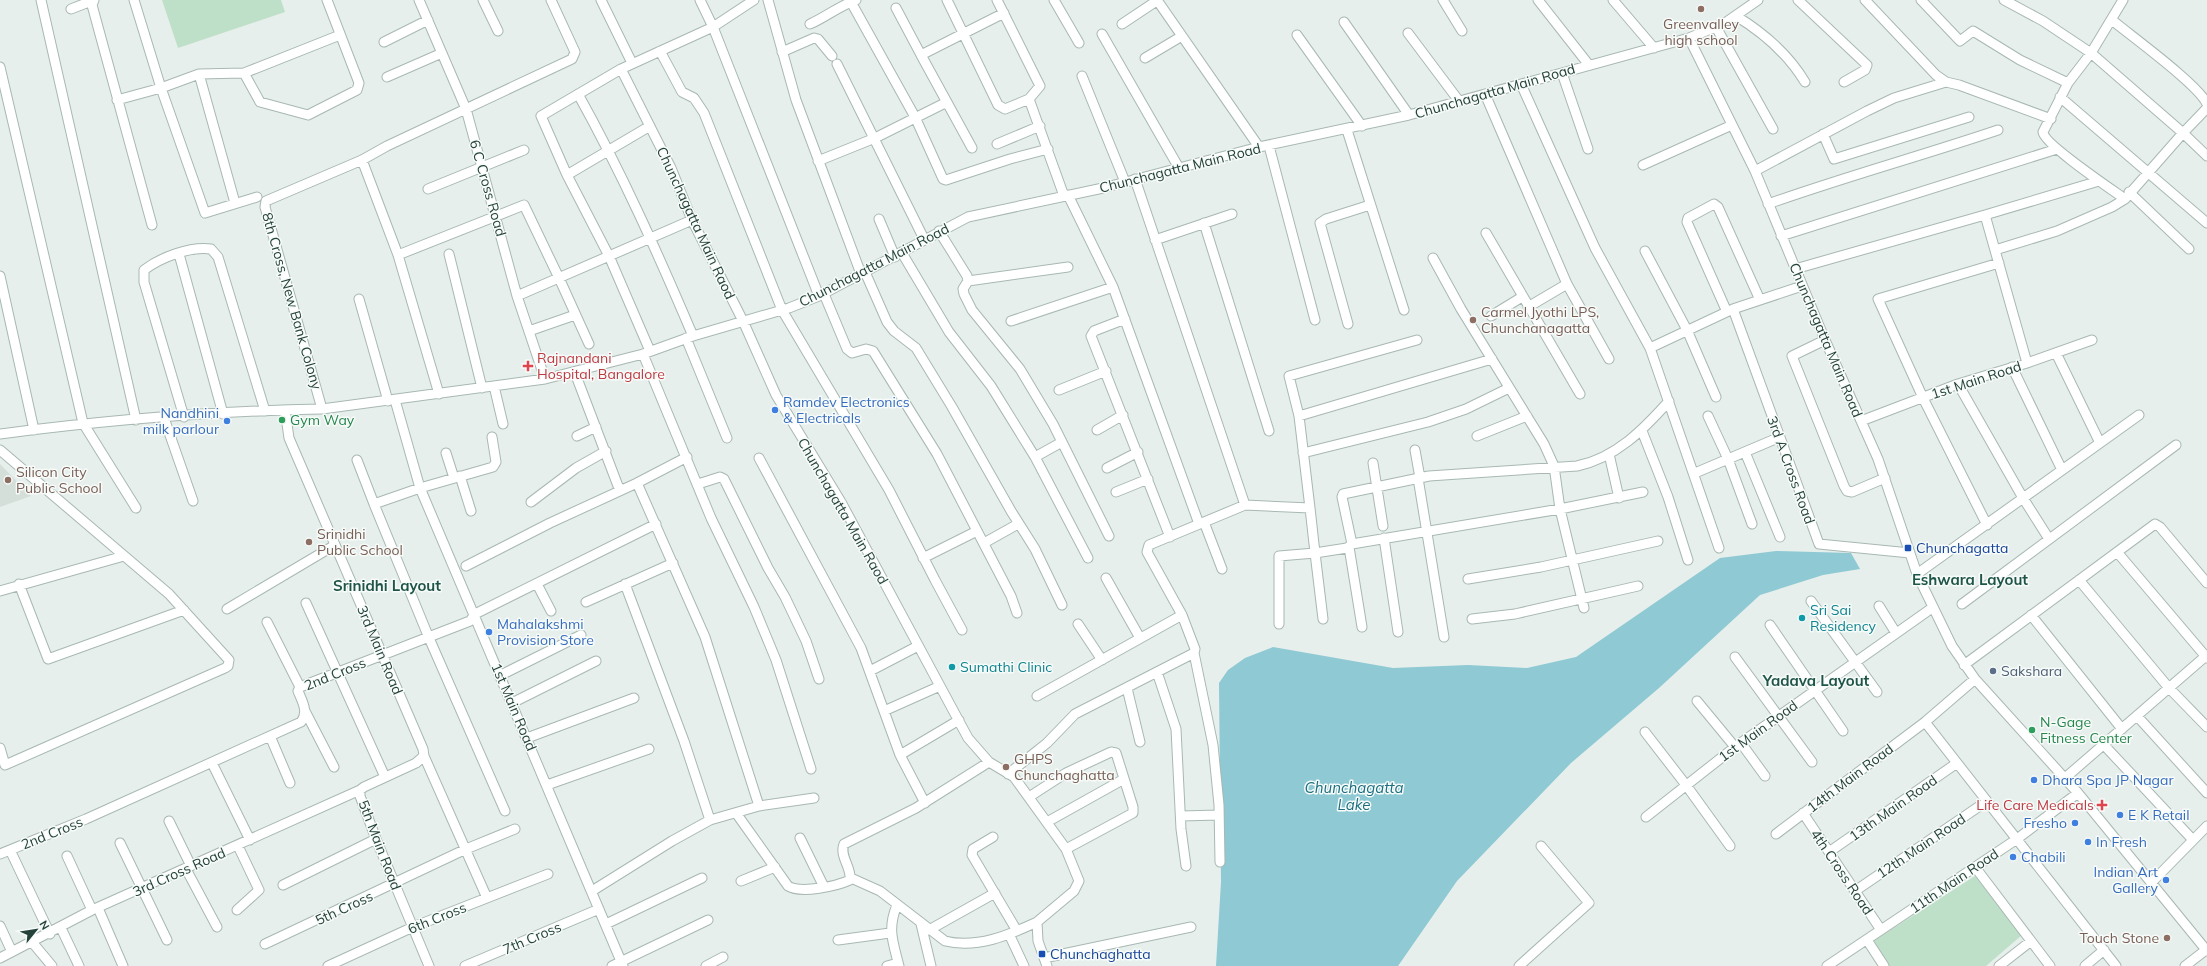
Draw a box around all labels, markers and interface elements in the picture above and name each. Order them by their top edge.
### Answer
marker: Greenvalley high school [1696,4,1706,14]
place label: Greenvalley high school [1663,15,1740,49]
street label: Chunchagatta Main Road [1413,59,1577,123]
street label: 6 C Cross Road [466,138,510,238]
street label: Chunchagatta Main Road [1097,139,1263,197]
street label: Chunchagatta Main Raod [653,144,739,302]
street label: 8th Cross, New Bank Colony [258,210,326,392]
street label: Chunchagatta Main Road [796,219,952,311]
street label: Chunchagatta Main Road [1785,260,1867,420]
place label: Carmel Jyothi LPS, Chunchanagatta [1481,303,1599,337]
marker: Carmel Jyothi LPS, Chunchanagatta [1468,315,1478,325]
place label: Rajnandani Hospital, Bangalore [537,349,665,383]
street label: 1st Main Road [1929,357,2023,403]
marker: Rajnandani Hospital, Bangalore [522,360,534,372]
place label: Ramdev Electronics & Electricals [783,393,910,427]
place label: Nandhini milk parlour [143,404,220,438]
marker: Ramdev Electronics & Electricals [770,405,780,415]
place label: Gym Way [290,411,355,429]
street label: 3rd A Cross Road [1763,413,1819,527]
marker: Gym Way [277,415,287,425]
marker: Nandhini milk parlour [222,416,232,426]
street label: Chunchagatta Main Raod [794,435,892,587]
place label: Silicon City Public School [16,463,102,497]
marker: Silicon City Public School [3,475,13,485]
place label: Srinidhi Public School [317,525,403,559]
marker: Srinidhi Public School [304,537,314,547]
place label: Chunchagatta [1916,539,2008,557]
marker: Chunchagatta [1903,543,1913,553]
district label: Eshwara Layout [1912,570,2028,589]
district label: Srinidhi Layout [333,576,441,595]
place label: Sri Sai Residency [1810,601,1877,635]
street label: 3rd Main Road [353,603,407,697]
marker: Sri Sai Residency [1797,613,1807,623]
place label: Mahalakshmi Provision Store [497,615,594,649]
marker: Mahalakshmi Provision Store [484,627,494,637]
street label: 2nd Cross [301,653,369,695]
place label: Sumathi Clinic [960,658,1052,676]
street label: 1st Main Road [487,660,541,754]
marker: Sumathi Clinic [947,662,957,672]
place label: Sakshara [2001,662,2062,680]
marker: Sakshara [1988,666,1998,676]
district label: Yadava Layout [1762,671,1870,690]
street label: 1st Main Road [1715,696,1801,766]
place label: N-Gage Fitness Center [2040,713,2133,747]
marker: N-Gage Fitness Center [2027,725,2037,735]
street label: 14th Main Road [1803,740,1897,816]
place label: GHPS Chunchaghatta [1014,750,1115,784]
marker: GHPS Chunchaghatta [1001,762,1011,772]
street label: 13th Main Road [1845,771,1941,845]
place label: Dhara Spa JP Nagar [2042,771,2174,789]
marker: Dhara Spa JP Nagar [2029,775,2039,785]
water label: Chunchagatta Lake [1304,778,1404,814]
place label: Life Care Medicals [1976,796,2094,814]
street label: 5th Main Road [355,797,405,893]
marker: Life Care Medicals [2097,800,2107,810]
place label: E K Retail [2128,806,2190,824]
street label: 12th Main Road [1873,810,1969,882]
marker: E K Retail [2115,810,2125,820]
street label: 2nd Cross [18,812,86,854]
place label: Fresho [2024,814,2067,832]
marker: Fresho [2070,818,2080,828]
street label: 4th Cross Road [1807,826,1877,918]
place label: In Fresh [2096,833,2147,851]
marker: In Fresh [2083,837,2093,847]
street label: 3rd Cross Road [130,843,228,901]
street label: 11th Main Road [1906,845,2002,917]
place label: Chabili [2021,848,2066,866]
marker: Chabili [2008,852,2018,862]
place label: Indian Art Gallery [2094,863,2159,897]
marker: Indian Art Gallery [2161,875,2171,885]
street label: 5th Cross [312,887,376,929]
street label: 6th Cross [405,898,469,938]
north arrow [16,910,56,950]
text: N [37,918,53,932]
street label: 7th Cross [500,918,564,958]
place label: Touch Stone [2079,929,2159,947]
marker: Touch Stone [2162,933,2172,943]
place label: Chunchaghatta [1050,945,1151,963]
marker: Chunchaghatta [1037,949,1047,959]

